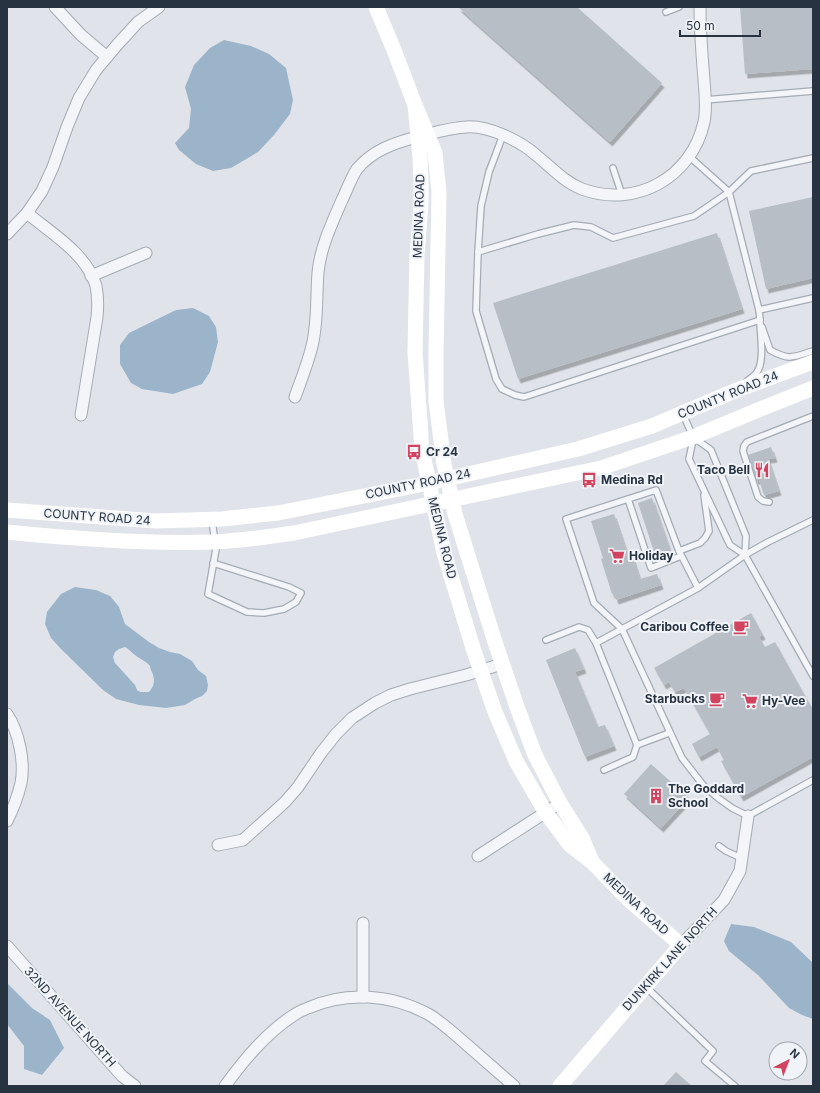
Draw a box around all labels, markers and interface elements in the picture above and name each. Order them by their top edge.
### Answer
scale bar [680,12,760,38]
text: 50 m [686,18,715,33]
street label: MEDINA ROAD [410,174,427,258]
street label: COUNTY ROAD 24 [675,367,780,422]
bus stop icon: Cr 24 [405,443,423,461]
place label: Cr 24 [426,444,458,459]
restaurant icon: Taco Bell [753,461,771,479]
place label: Taco Bell [697,462,750,477]
street label: COUNTY ROAD 24 [364,465,472,502]
bus stop icon: Medina Rd [580,471,598,489]
place label: Medina Rd [601,472,663,487]
street label: MEDINA ROAD [425,495,460,580]
street label: COUNTY ROAD 24 [43,505,151,528]
supermarket icon: Holiday [608,547,626,565]
place label: Holiday [629,548,674,563]
cafe icon: Caribou Coffee [732,618,750,636]
place label: Caribou Coffee [640,619,729,634]
cafe icon: Starbucks [708,690,726,708]
place label: Starbucks [645,691,705,706]
supermarket icon: Hy-Vee [741,692,759,710]
place label: Hy-Vee [762,693,805,708]
place label: The Goddard School [668,781,744,810]
building icon: The Goddard School [647,787,665,805]
street label: MEDINA ROAD [600,869,672,938]
street label: DUNKIRK LANE NORTH [619,904,720,1014]
street label: 32ND AVENUE NORTH [21,963,119,1070]
north arrow [768,1041,808,1081]
text: N [787,1046,802,1062]

